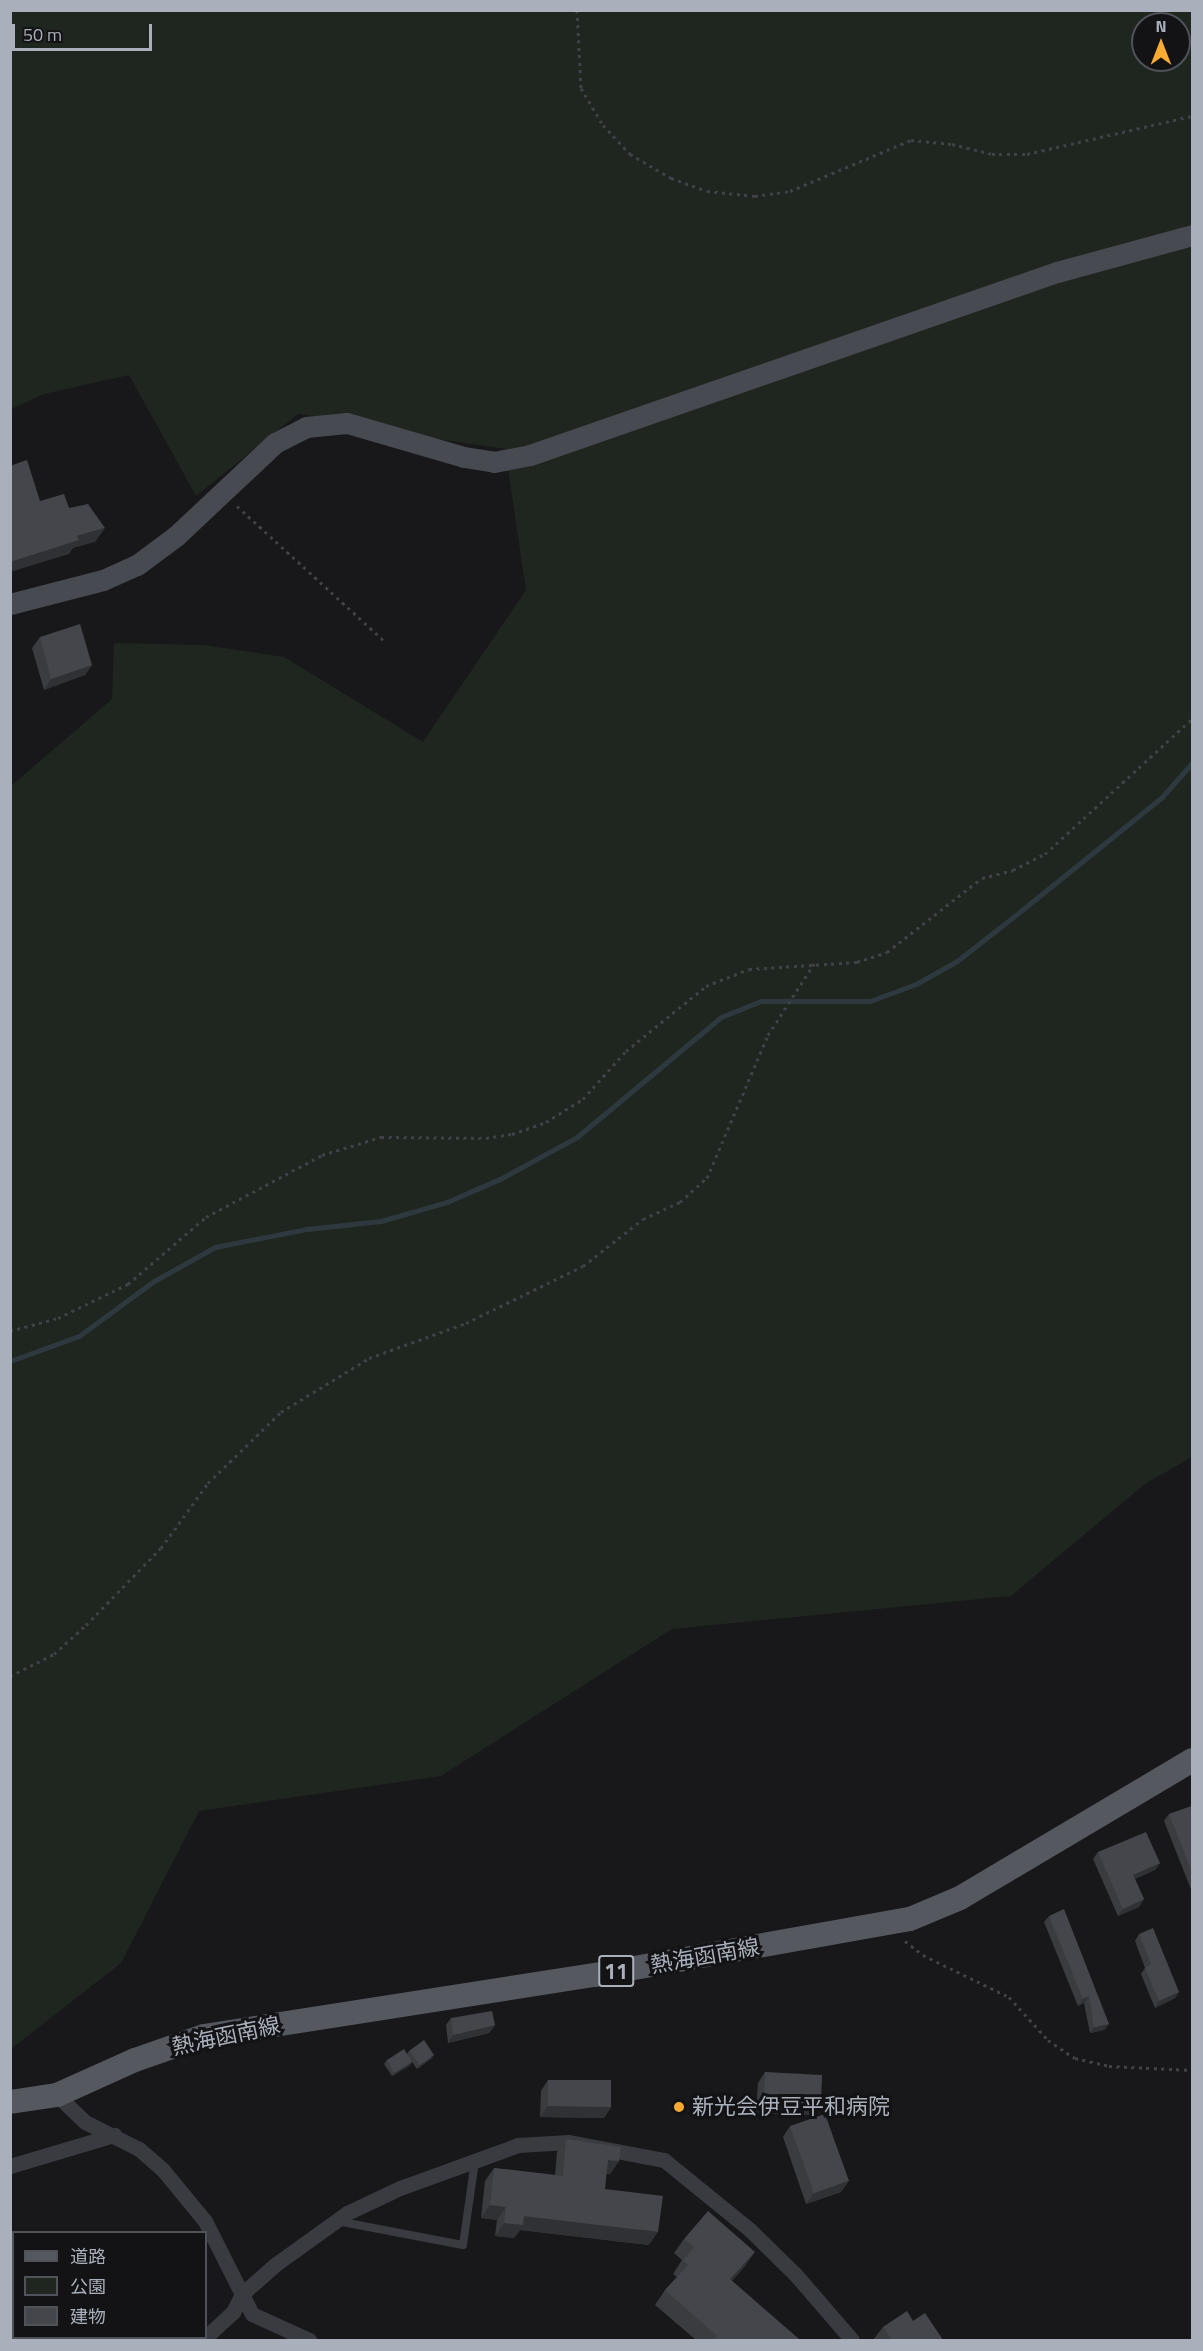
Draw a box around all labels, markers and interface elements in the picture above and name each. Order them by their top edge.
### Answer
scale bar [15,12,154,50]
north arrow [1131,12,1191,72]
text: N [1155,14,1167,38]
text: 50 m [23,21,62,48]
street label: 熱海函南線 [649,1933,761,1979]
road number: 11 [598,1953,634,1989]
street label: 熱海函南線 [169,2012,283,2060]
place label: 新光会伊豆平和病院 [692,2094,890,2120]
marker: 新光会伊豆平和病院 [670,2098,688,2116]
legend [12,2231,207,2339]
text: 道路 [70,2243,106,2270]
text: 公園 [70,2273,106,2300]
text: 建物 [70,2303,106,2330]

